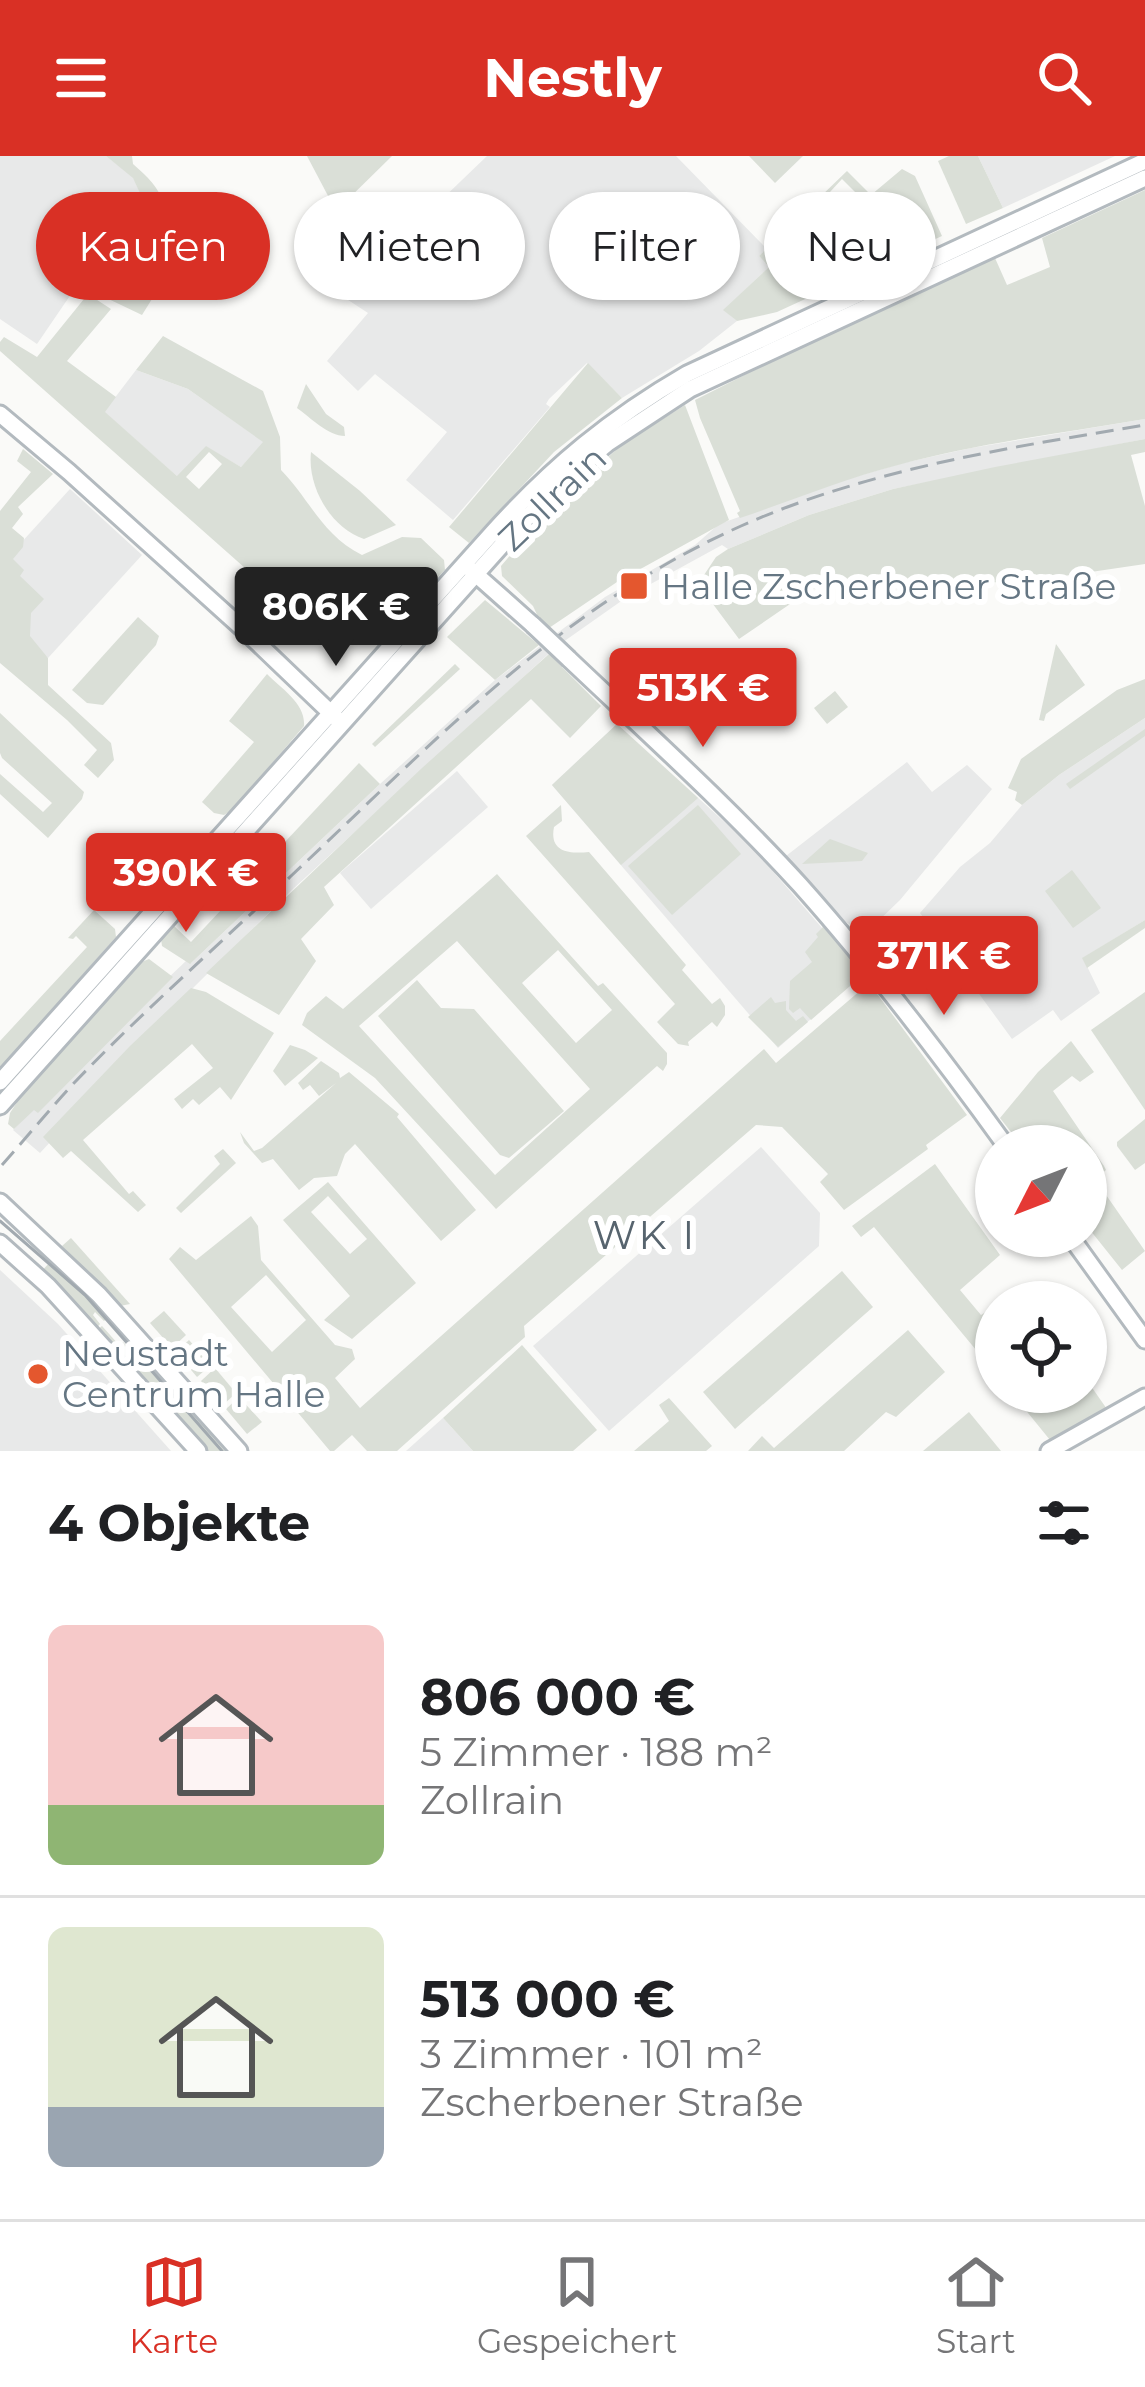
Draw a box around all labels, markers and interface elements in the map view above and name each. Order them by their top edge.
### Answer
icon: menu [48,45,114,111]
text: Nestly [483,45,662,111]
icon: search [1031,45,1097,111]
chip: Kaufen [36,192,270,300]
chip: Mieten [294,192,525,300]
chip: Filter [549,192,740,300]
chip: Neu [764,192,936,300]
street label: Zollrain [489,436,615,560]
place label: Halle Zscherbener Straße [661,564,1116,608]
pin: 806K € [238,567,434,669]
marker: Halle Zscherbener Straße [618,570,650,602]
text: 806K € [262,582,410,630]
pin: 513K € [605,648,801,750]
text: 513K € [636,663,770,711]
pin: 390K € [88,833,284,935]
text: 390K € [113,848,259,896]
pin: 371K € [846,916,1042,1018]
text: 371K € [877,931,1011,979]
north arrow [975,1125,1107,1257]
map controls [975,1125,1107,1413]
district label: WK I [593,1211,697,1259]
button: locate [975,1281,1107,1413]
place label: Neustadt Centrum Halle [62,1331,325,1416]
marker: Neustadt Centrum Halle [25,1361,51,1387]
icon: filters [1031,1490,1097,1556]
text: 4 Objekte [48,1492,310,1554]
text: 806 000 € [420,1666,695,1728]
icon: home [144,1673,288,1817]
text: 5 Zimmer · 188 m² [420,1728,773,1776]
text: Zollrain [420,1776,564,1824]
text: 513 000 € [420,1968,675,2030]
icon: home [144,1975,288,2119]
text: 3 Zimmer · 101 m² [420,2030,763,2078]
text: Zscherbener Straße [420,2078,804,2126]
tab: Karte [129,2249,218,2361]
tab: Gespeichert [477,2249,677,2361]
tab: Start [936,2249,1016,2361]

